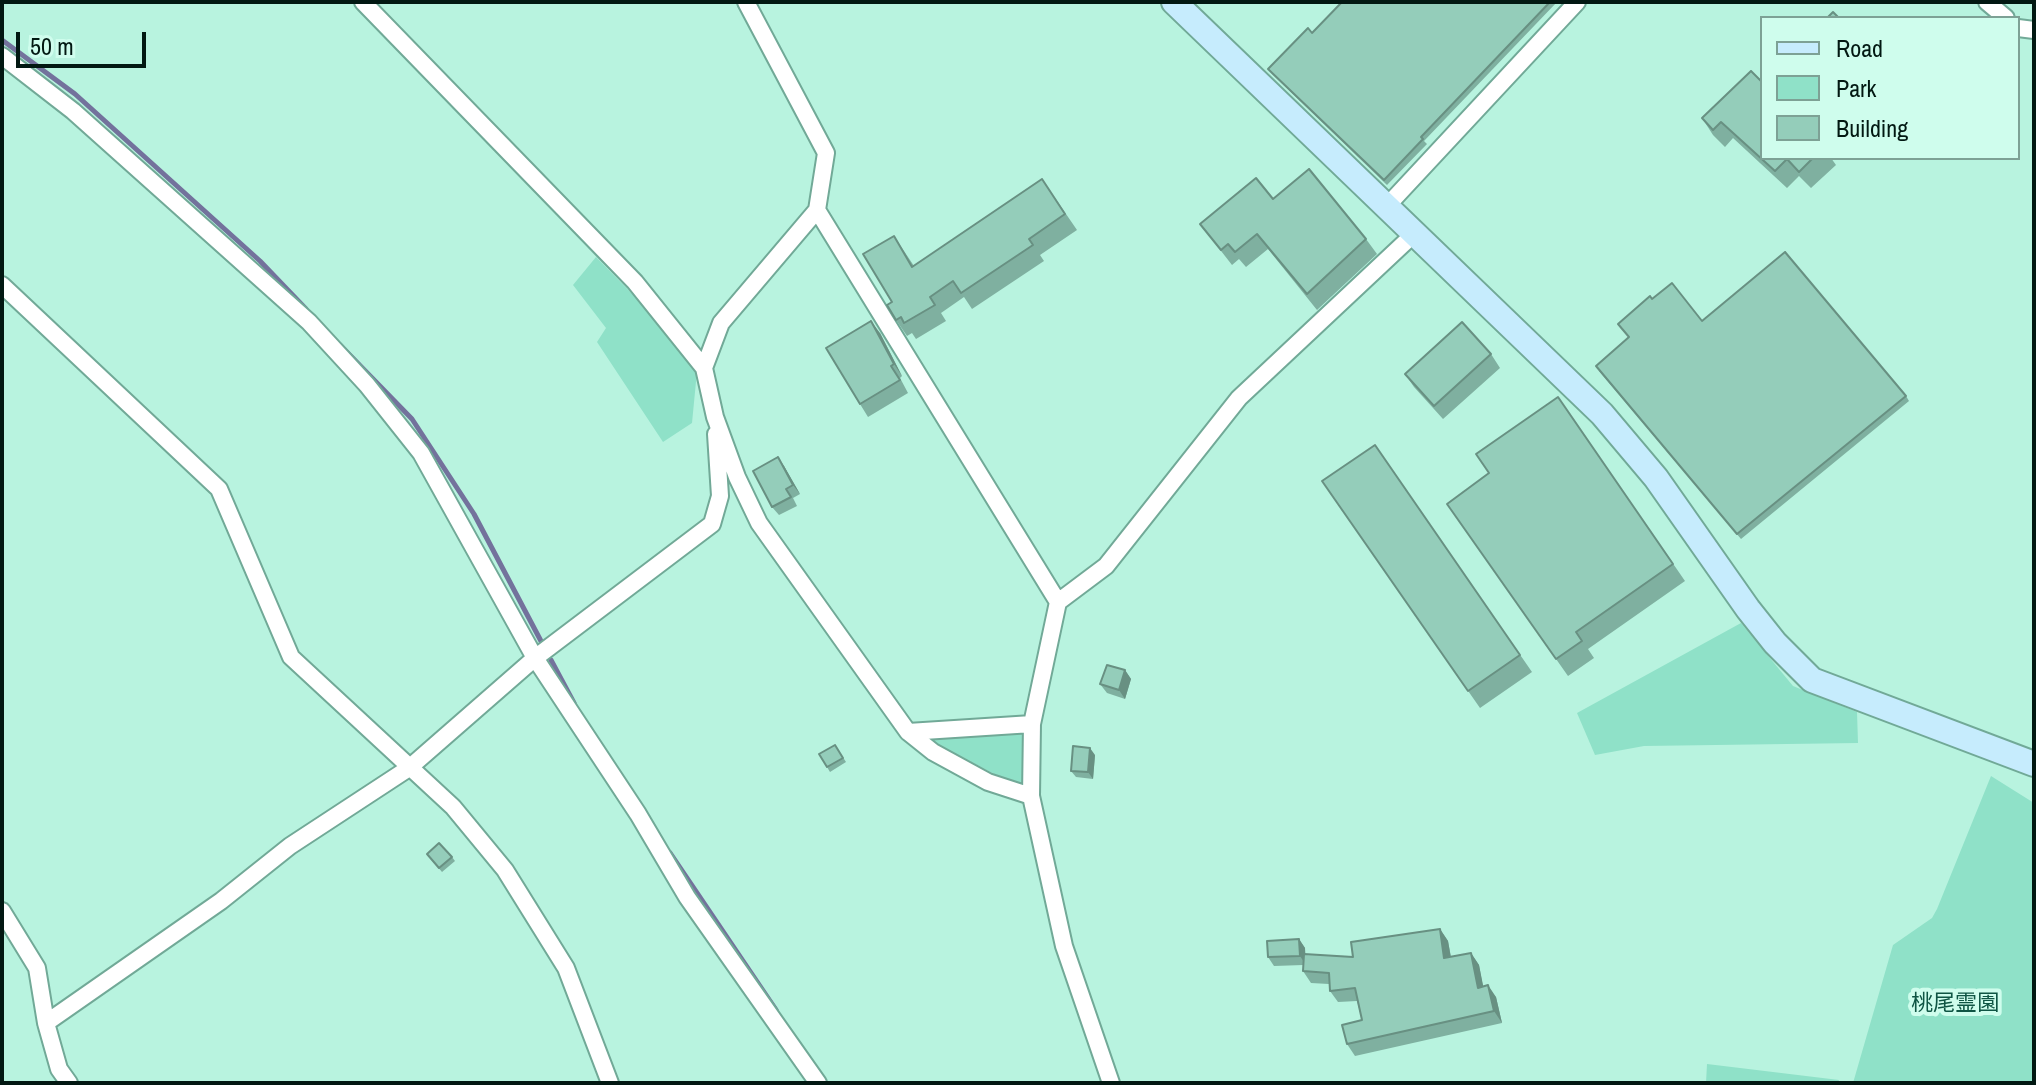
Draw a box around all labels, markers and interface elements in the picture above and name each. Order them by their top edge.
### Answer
scale bar [20,16,150,66]
legend [1760,16,2020,160]
text: 50 m [30,30,74,62]
text: Road [1836,32,1883,64]
text: Park [1836,72,1876,104]
text: Building [1836,112,1908,144]
park label: 桃尾霊園 [1911,991,1999,1017]

